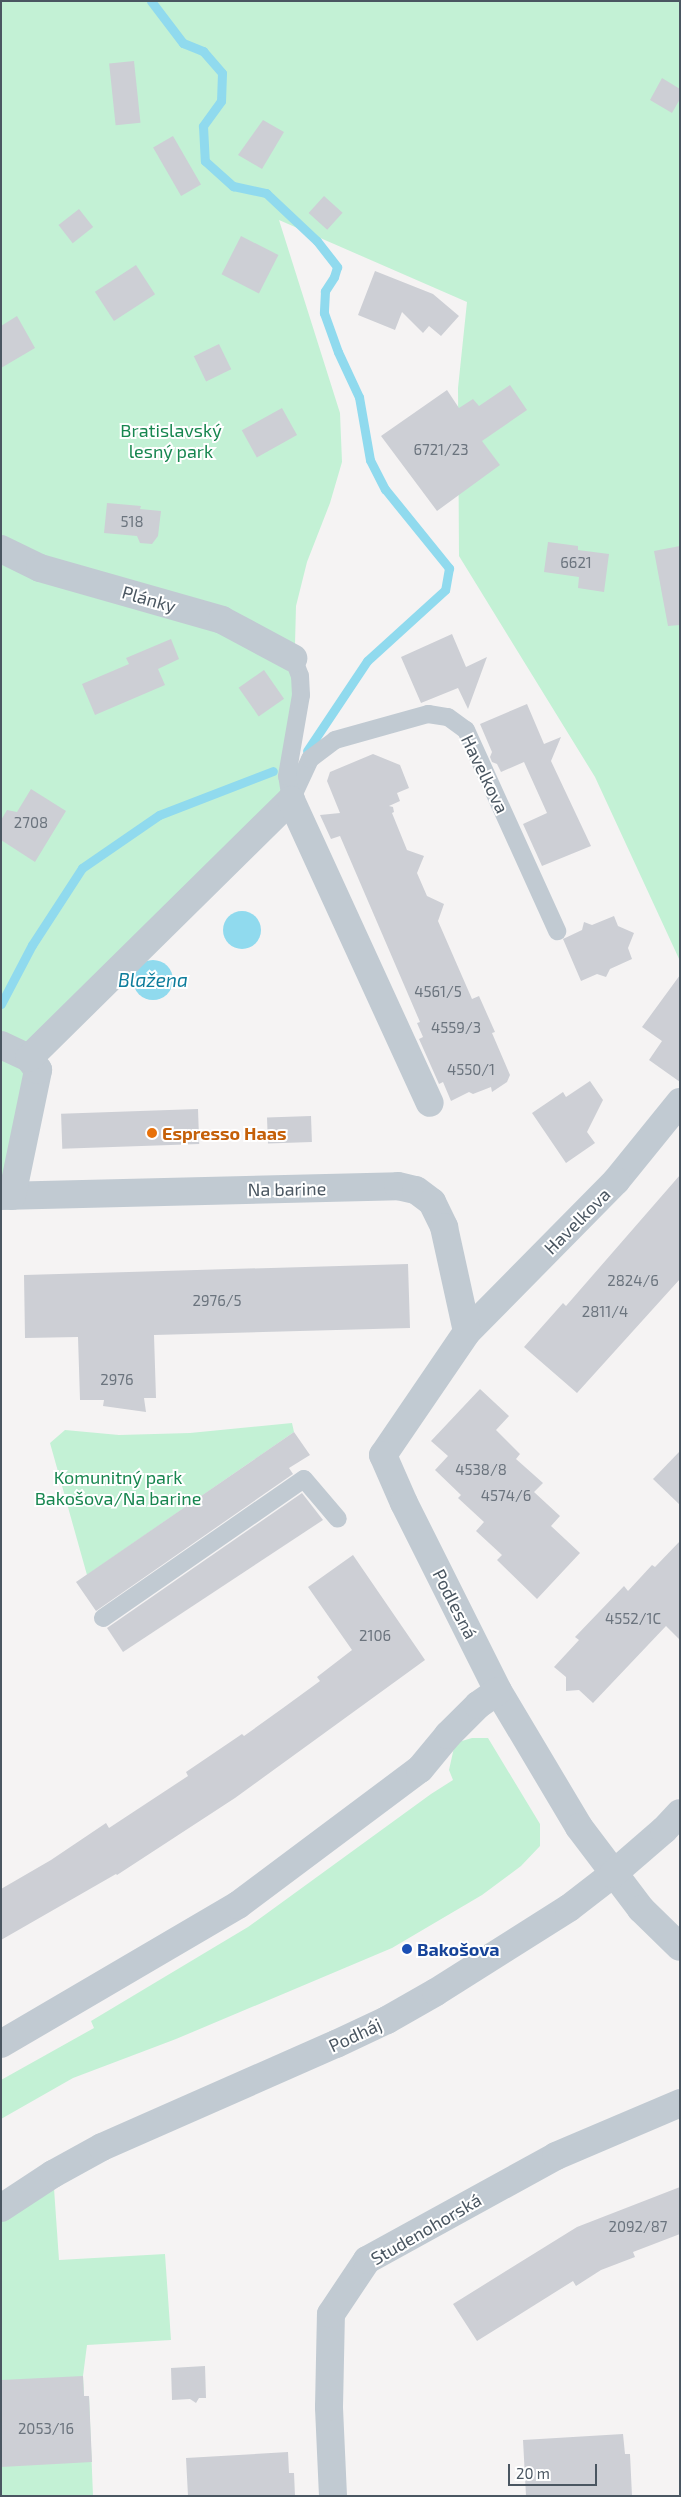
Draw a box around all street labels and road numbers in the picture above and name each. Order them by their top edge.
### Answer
street label: Plánky [120,581,178,617]
street label: Havelkova [457,731,513,817]
street label: Na barine [248,1178,326,1200]
street label: Havelkova [539,1183,615,1259]
street label: Podlesná [428,1565,482,1643]
street label: Podháj [325,2013,385,2057]
street label: Studenohorská [367,2189,485,2269]

